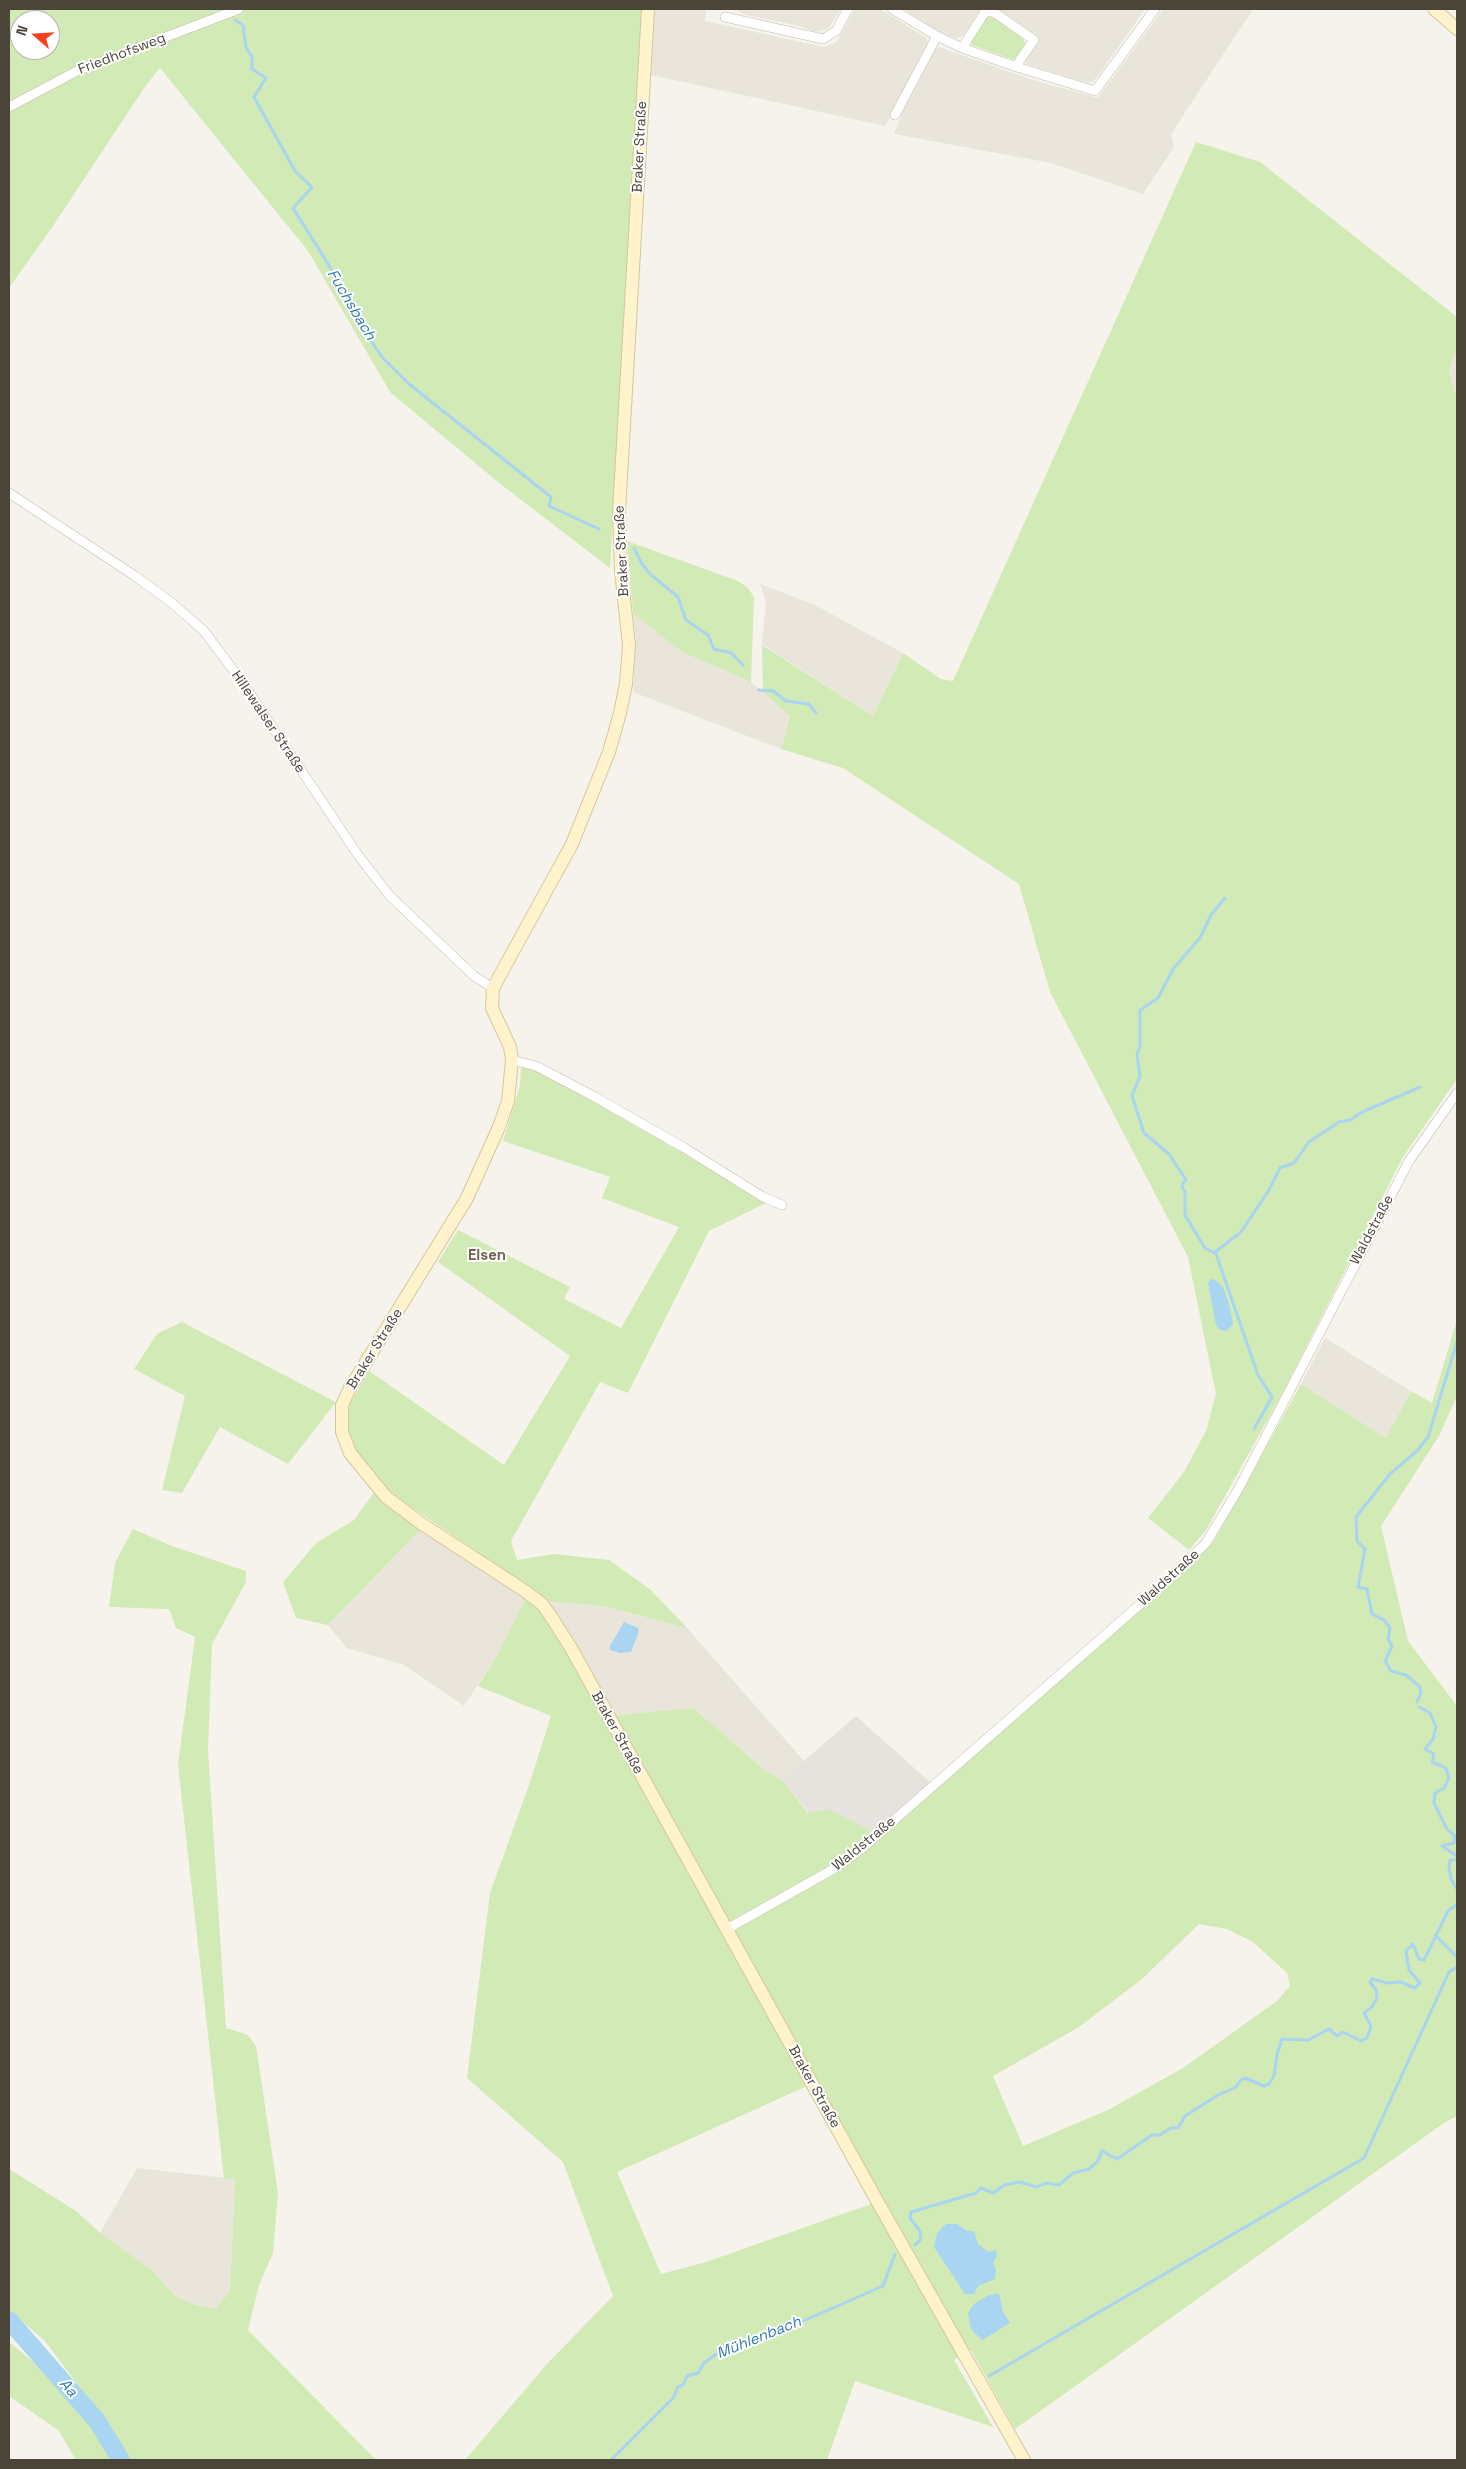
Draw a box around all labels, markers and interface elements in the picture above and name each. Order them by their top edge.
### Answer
north arrow [10,10,60,60]
text: N [12,23,32,38]
street label: Friedhofsweg [76,30,168,78]
street label: Braker Straße [629,101,651,193]
water label: Fuchsbach [323,266,379,344]
street label: Braker Straße [611,505,633,597]
street label: Hillewalser Straße [228,668,308,776]
street label: Waldstraße [1347,1192,1397,1268]
district label: Elsen [468,1247,506,1265]
street label: Braker Straße [344,1306,406,1392]
street label: Waldstraße [1135,1546,1203,1610]
street label: Braker Straße [587,1689,647,1777]
street label: Waldstraße [829,1813,899,1875]
street label: Braker Straße [784,2043,844,2131]
water label: Mühlenbach [714,2313,804,2363]
water label: Aa [55,2375,81,2401]

